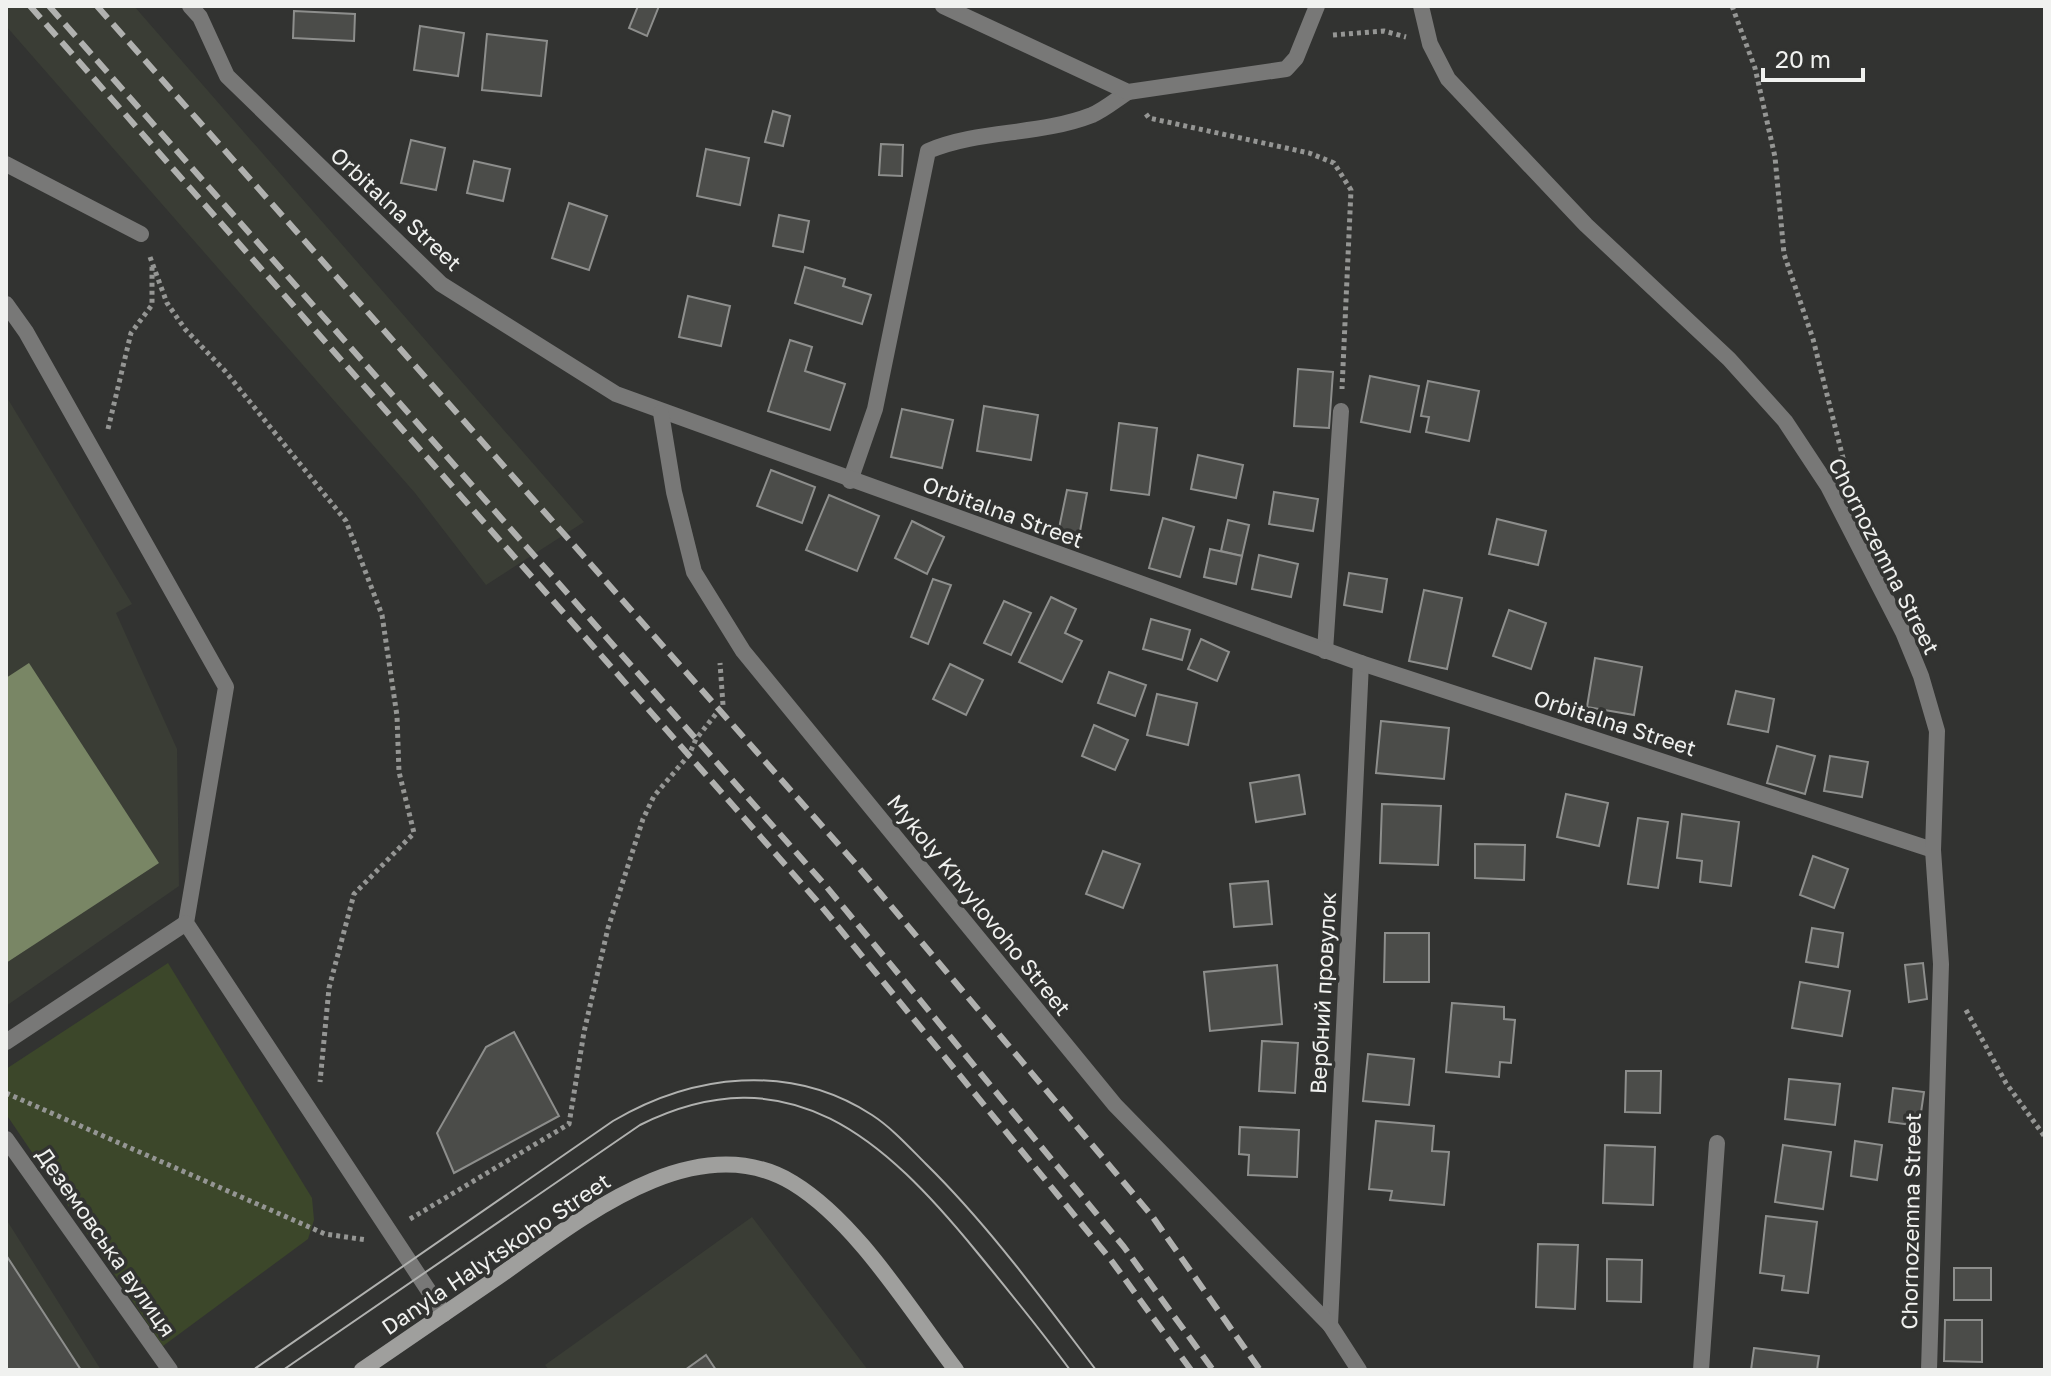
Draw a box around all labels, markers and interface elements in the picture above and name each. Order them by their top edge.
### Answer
scale bar [1763,32,1863,82]
text: 20 m [1775,44,1831,73]
street label: Orbitalna Street [325,141,467,276]
street label: Chornozemna Street [1823,453,1946,659]
street label: Orbitalna Street [919,470,1087,553]
street label: Orbitalna Street [1531,684,1700,761]
street label: Mykoly Khvylovoho Street [882,789,1077,1021]
street label: Вербний провулок [1304,891,1341,1095]
street label: Chornozemna Street [1895,1112,1926,1330]
street label: Деземовська вулиця [31,1142,182,1342]
street label: Danyla Halytskoho Street [376,1167,615,1340]

